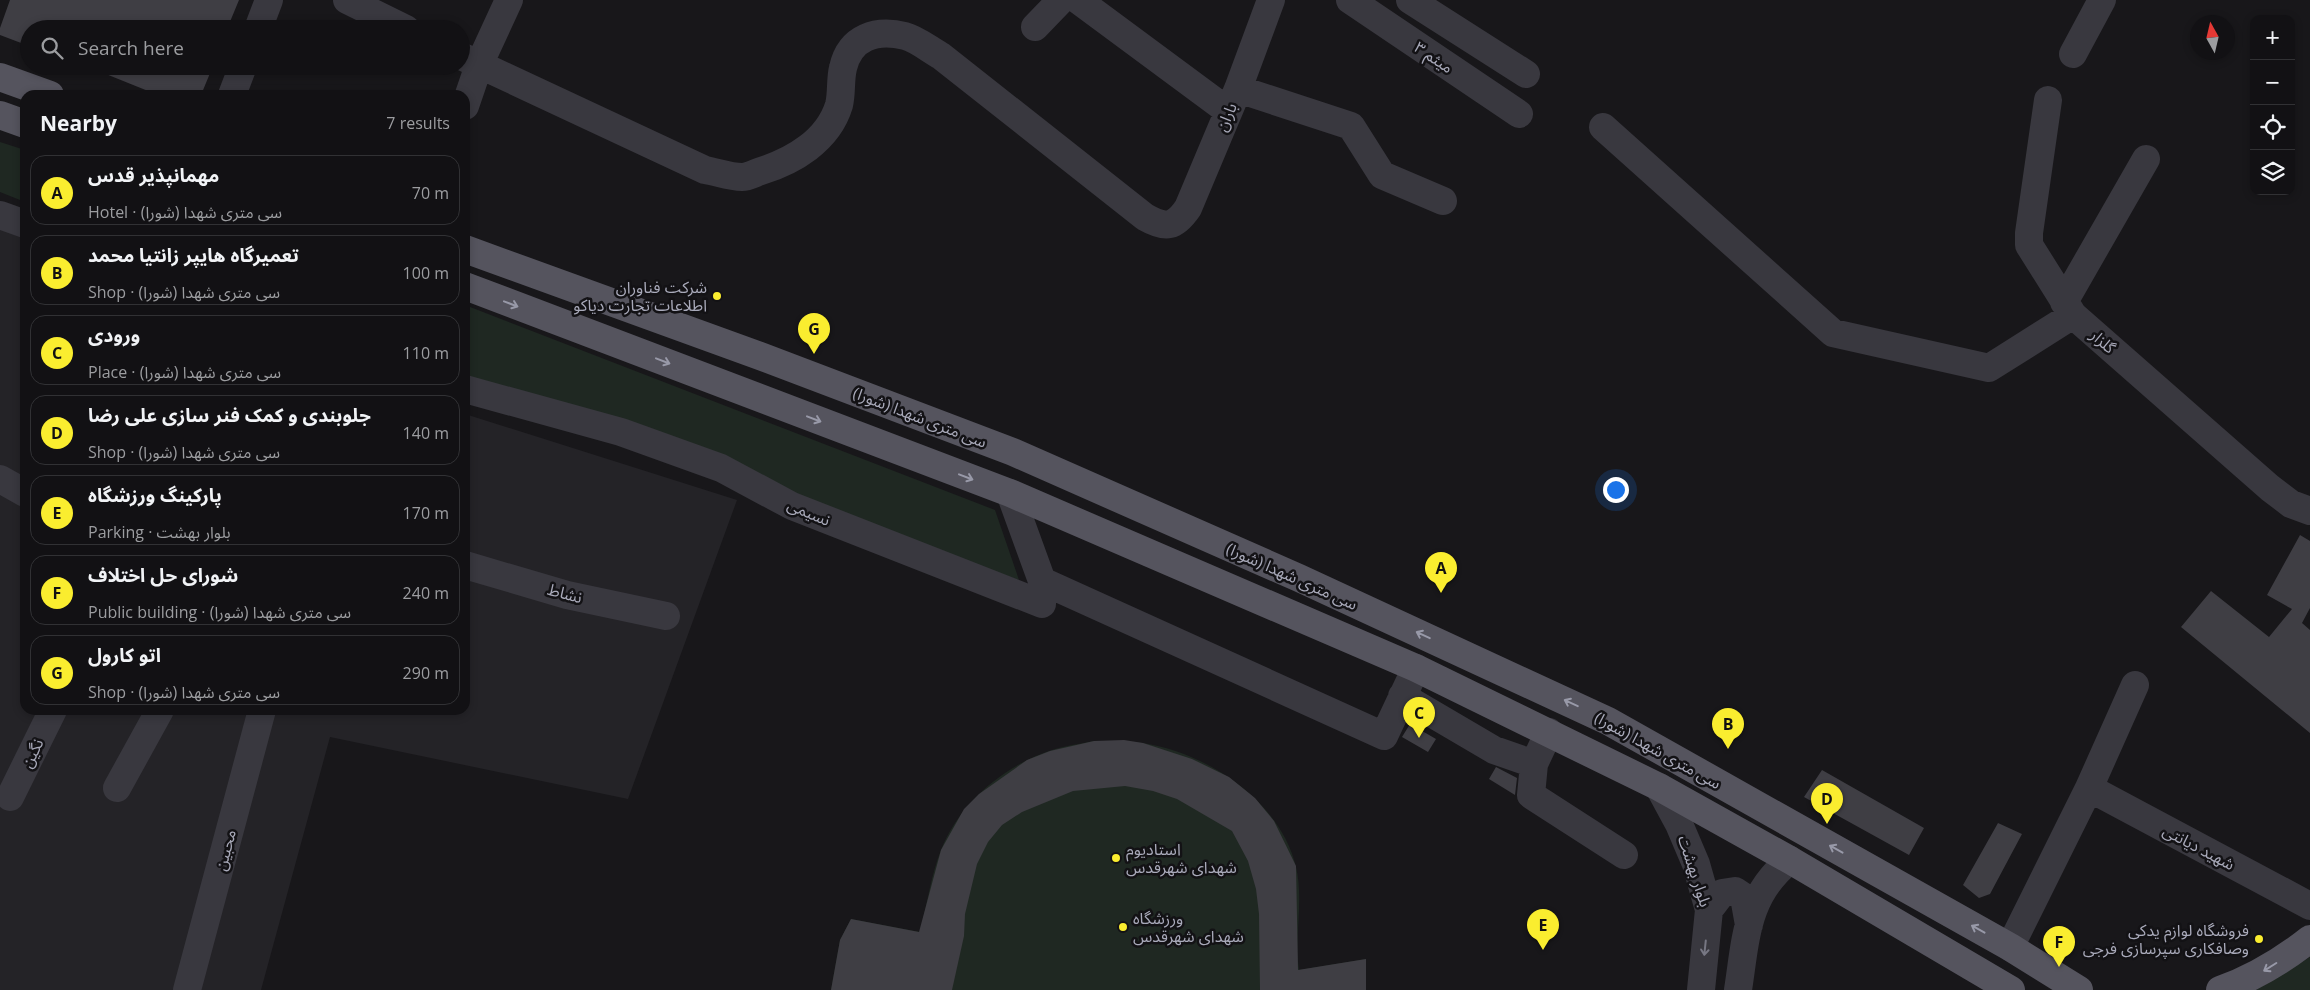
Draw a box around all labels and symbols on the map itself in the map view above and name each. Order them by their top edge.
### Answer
north arrow [2190,15,2235,60]
street label: میثم ۳ [1409,36,1458,80]
street label: باران [1210,99,1242,135]
place label: شرکت فناوران اطلاعات تجارت دیاکو [573,276,707,316]
marker: شرکت فناوران اطلاعات تجارت دیاکو [711,290,723,302]
one-way arrow [502,300,518,309]
pin: G [798,313,830,354]
street label: گلزار [2085,323,2121,358]
one-way arrow [654,357,670,366]
street label: سی متری شهدا (شورا) [850,381,990,453]
one-way arrow [806,415,822,424]
one-way arrow [959,473,974,482]
your location [1603,477,1629,503]
street label: نسیمی [784,493,834,531]
street label: سی متری شهدا (شورا) [1223,537,1361,615]
pin: A [1425,552,1457,593]
street label: نشاط [545,578,585,608]
one-way arrow [1416,630,1431,640]
pin: C [1403,697,1435,738]
one-way arrow [1564,698,1579,708]
street label: سی متری شهدا (شورا) [1591,706,1725,794]
pin: B [1712,708,1744,749]
street label: نگین [16,735,48,771]
pin: D [1811,783,1843,824]
street label: شهید دیانتی [2159,819,2239,875]
street label: محبین [209,827,241,873]
street label: بلوار بهشت [1673,832,1717,910]
place label: استادیوم شهدای شهرقدس [1126,838,1237,878]
one-way arrow [1829,844,1844,853]
marker: استادیوم شهدای شهرقدس [1110,852,1122,864]
place label: ورزشگاه شهدای شهرقدس [1133,907,1244,947]
pin: E [1527,909,1559,950]
place label: فروشگاه لوازم یدکی وصافکاری سپرسازی فرجی [2083,919,2249,959]
marker: ورزشگاه شهدای شهرقدس [1117,921,1129,933]
one-way arrow [1971,923,1985,933]
pin: F [2043,926,2075,967]
marker: فروشگاه لوازم یدکی وصافکاری سپرسازی فرجی [2253,933,2265,945]
one-way arrow [1700,940,1710,956]
one-way arrow [2264,962,2278,972]

